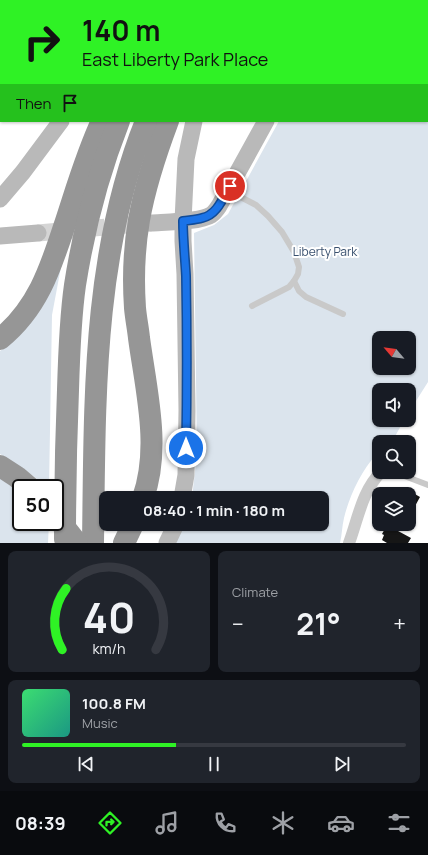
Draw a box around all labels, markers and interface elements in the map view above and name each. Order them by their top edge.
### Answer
text: 140 m [82,11,161,49]
icon: right [16,16,68,68]
text: East Liberty Park Place [82,47,268,71]
icon: arrive [59,92,81,114]
text: Then [16,93,51,114]
pin [213,169,247,203]
icon: arrive [219,175,241,197]
park label: Liberty Park [293,243,358,260]
north arrow [372,331,416,375]
map controls [372,331,416,531]
button: sound [372,383,416,427]
position arrow [165,427,207,469]
button: search [372,435,416,479]
speed limit sign: 50 [12,479,64,531]
button: layers [372,487,416,531]
text: 08:40 · 1 min · 180 m [143,500,285,521]
text: Climate [232,583,278,601]
text: 40 [83,588,135,644]
text: 21° [296,603,341,644]
text: − [232,609,244,639]
text: + [393,609,406,639]
text: km/h [92,638,126,657]
text: 100.8 FM [82,693,146,714]
text: Music [82,714,118,732]
icon: previous [75,753,97,775]
icon: pause [203,753,225,775]
icon: next [331,753,353,775]
icon: directions [96,809,124,837]
icon: music [153,809,181,837]
icon: phone [211,809,239,837]
icon: climate [269,809,297,837]
icon: car [327,809,355,837]
icon: filters [385,809,413,837]
text: 08:39 [15,811,66,835]

